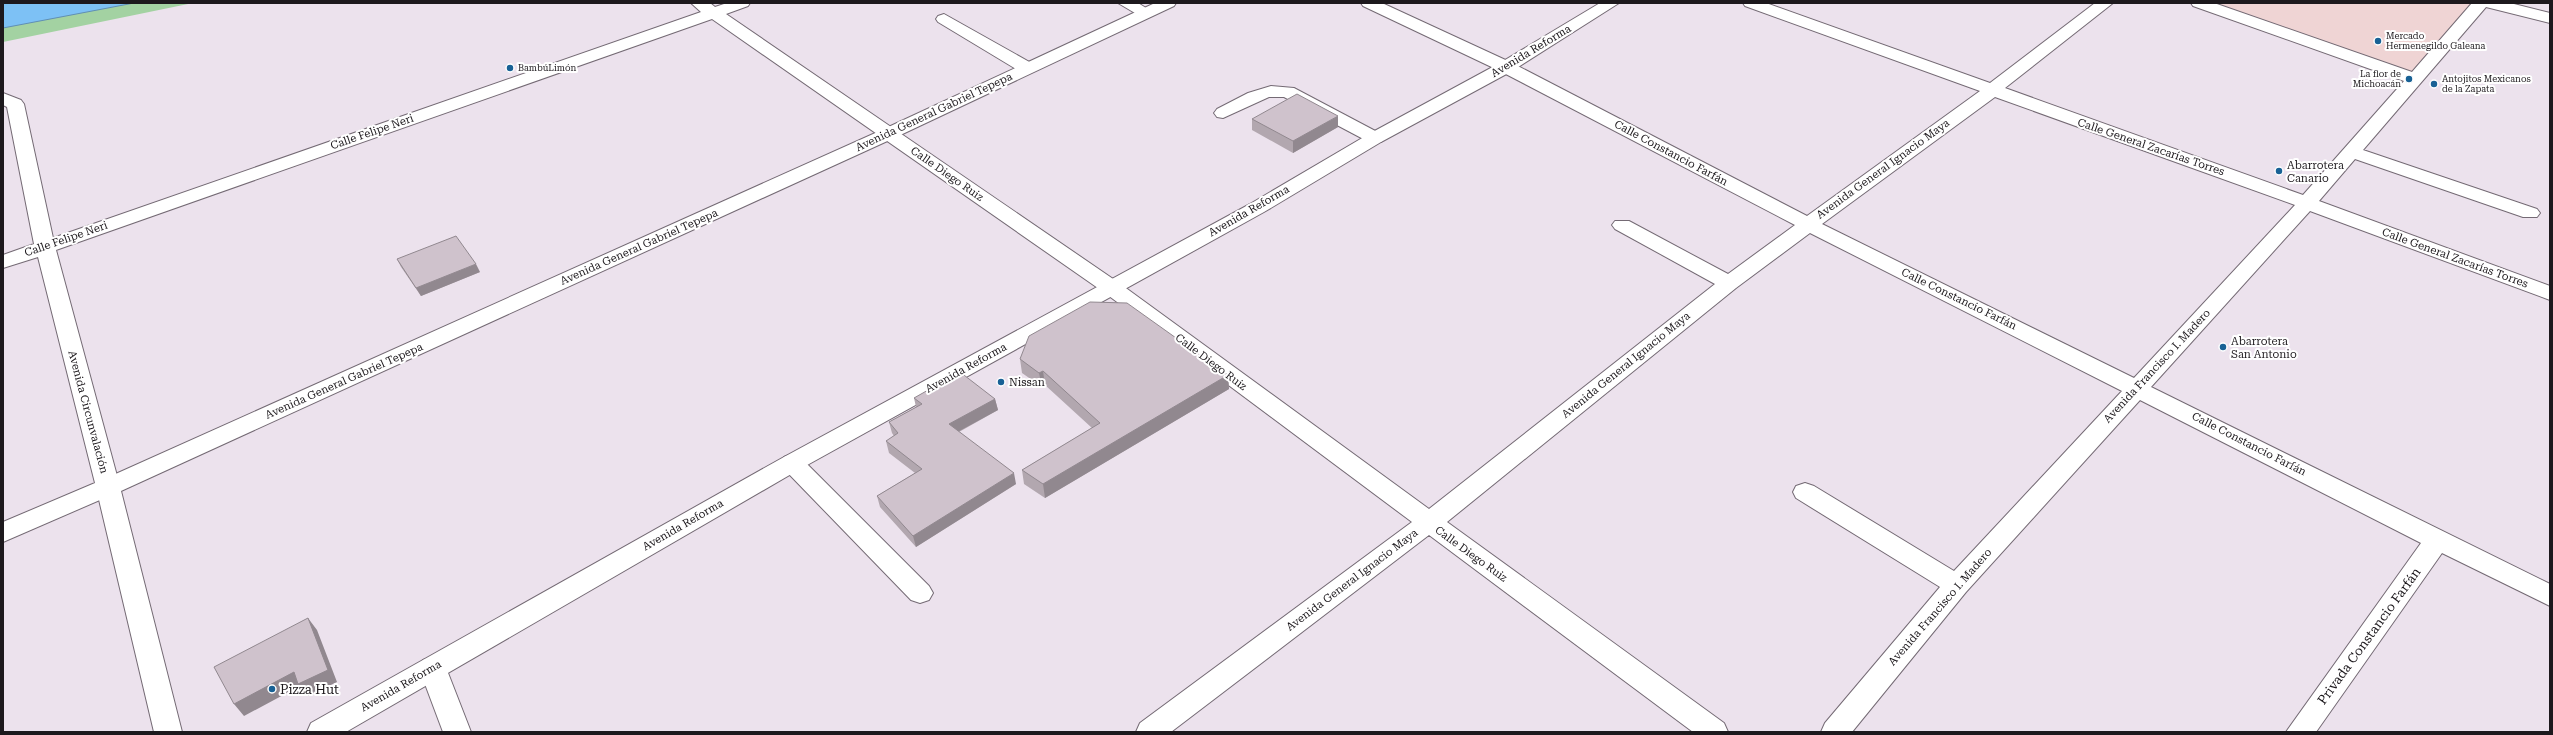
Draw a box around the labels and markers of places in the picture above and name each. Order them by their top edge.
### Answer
place label: Mercado Hermenegildo Galeana [2386,31,2486,51]
marker: Mercado Hermenegildo Galeana [2373,36,2383,46]
marker: BambúLimón [505,63,515,73]
place label: BambúLimón [518,63,577,73]
place label: La flor de Michoacán [2353,69,2401,89]
marker: La flor de Michoacán [2404,74,2414,84]
place label: Antojitos Mexicanos de la Zapata [2442,74,2531,94]
marker: Antojitos Mexicanos de la Zapata [2429,79,2439,89]
place label: Abarrotera Canario [2287,159,2344,185]
marker: Abarrotera Canario [2274,166,2284,176]
place label: Abarrotera San Antonio [2231,335,2297,361]
marker: Abarrotera San Antonio [2218,342,2228,352]
place label: Nissan [1009,376,1045,389]
marker: Nissan [996,377,1006,387]
place label: Pizza Hut [280,682,339,697]
marker: Pizza Hut [267,684,277,694]

